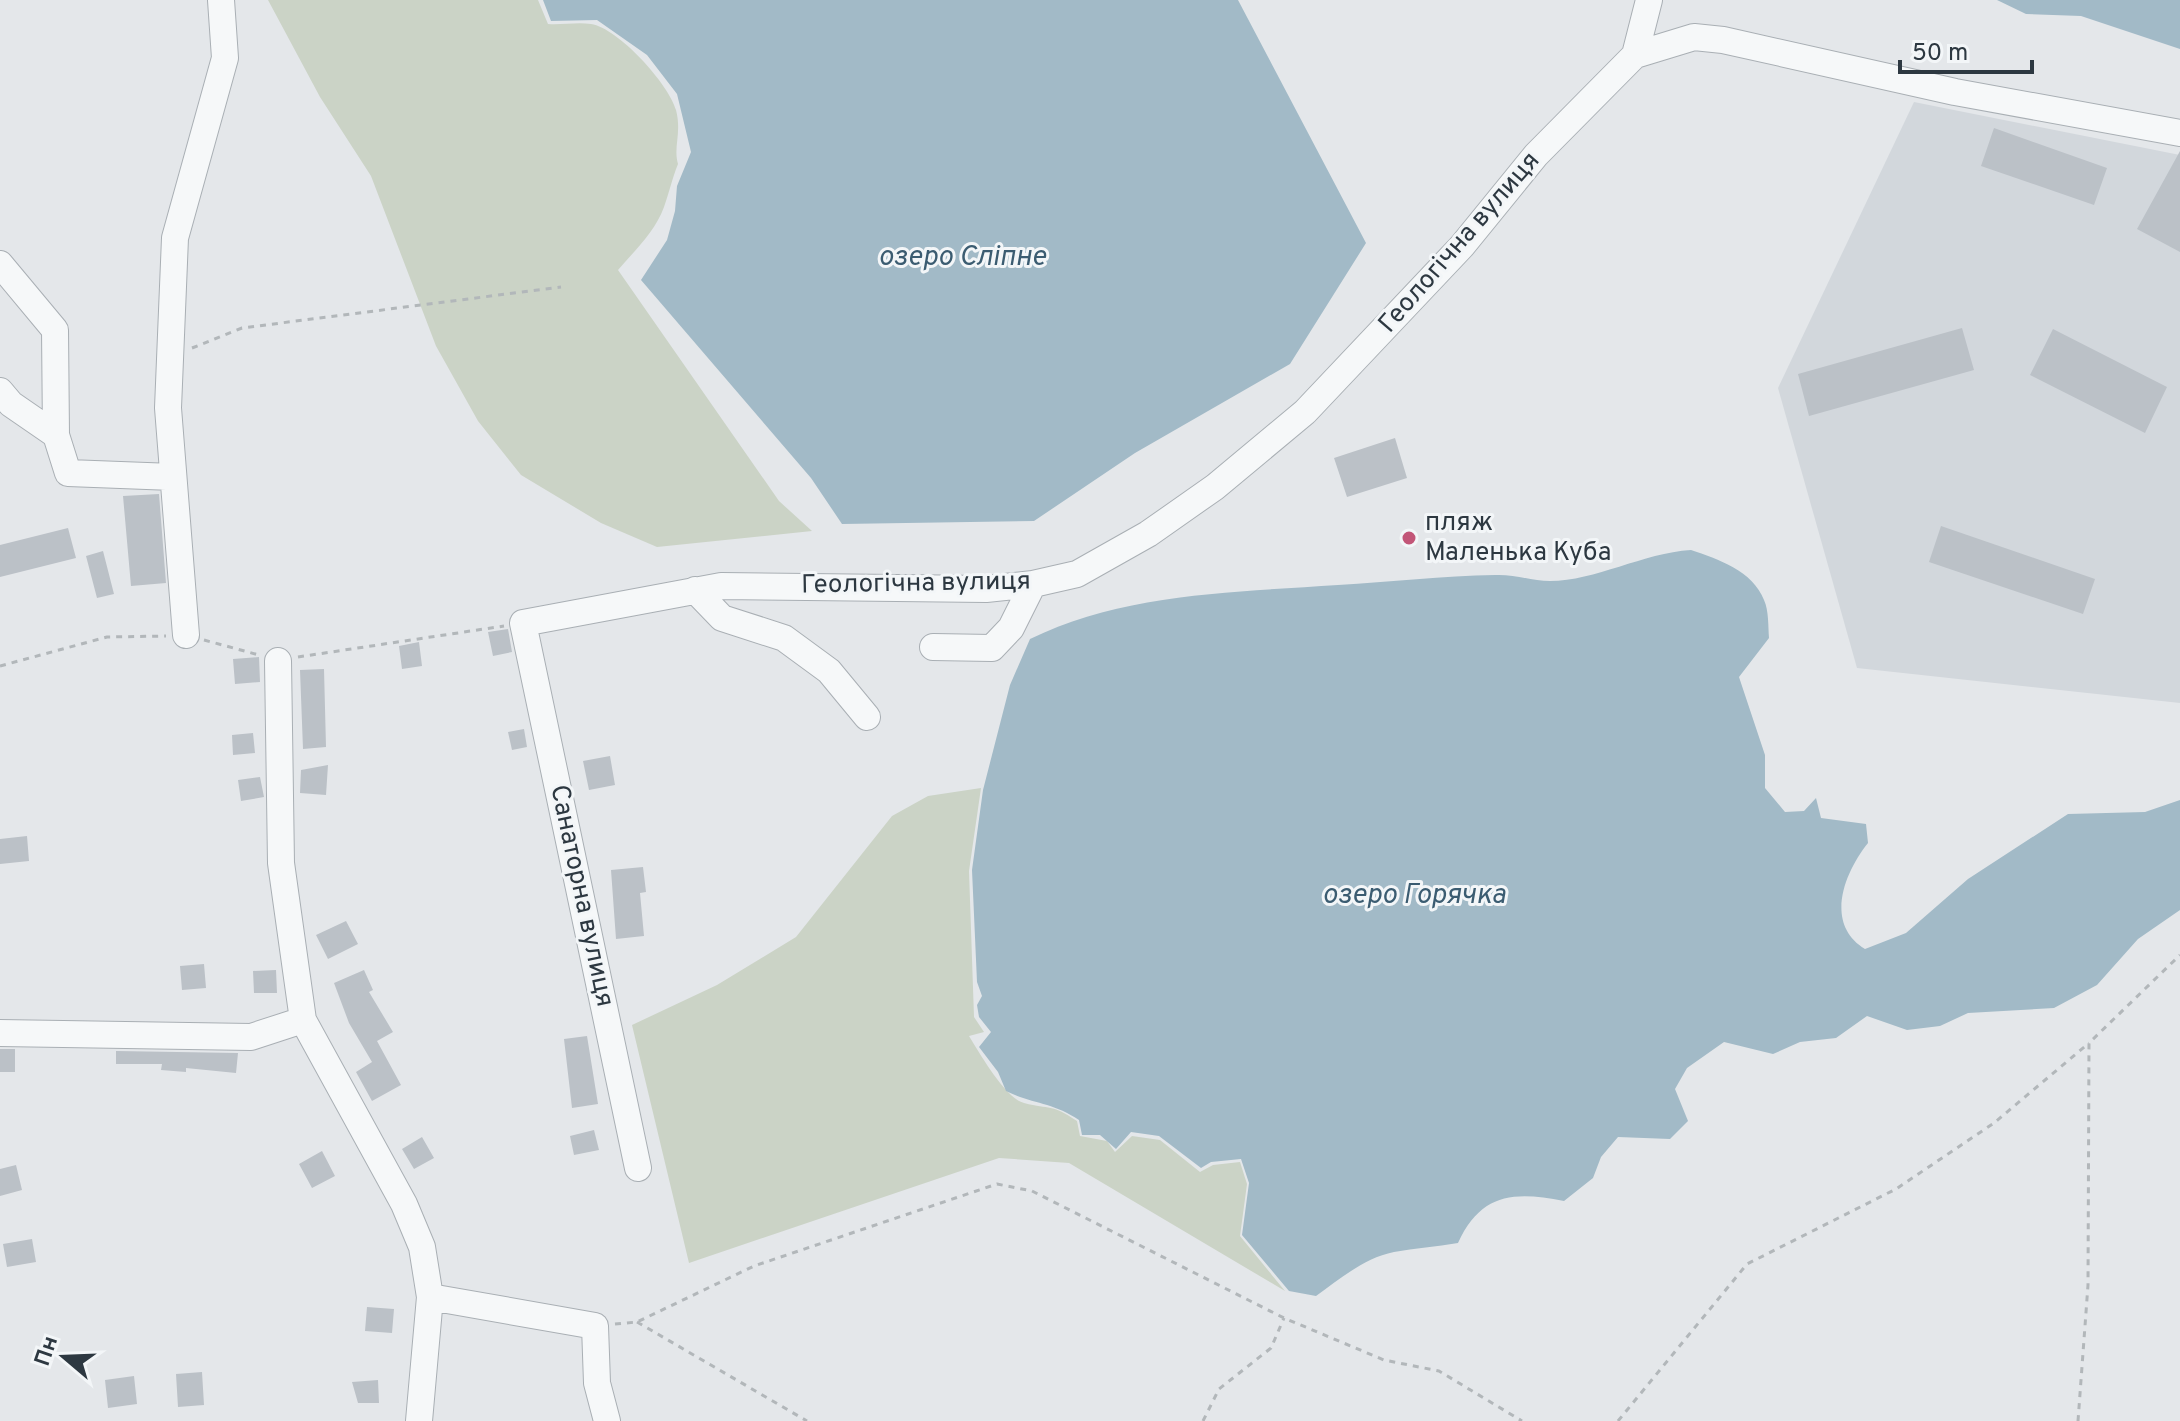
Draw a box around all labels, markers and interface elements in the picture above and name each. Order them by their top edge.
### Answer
scale bar [1900,24,2032,74]
text: 50 m [1912,39,1968,69]
street label: Геологічна вулиця [1372,146,1548,340]
water label: озеро Сліпне [878,240,1046,276]
place label: пляж Маленька Куба [1425,507,1611,570]
marker: пляж Маленька Куба [1400,529,1418,547]
street label: Геологічна вулиця [801,565,1031,603]
street label: Санаторна вулиця [541,782,621,1010]
water label: озеро Горячка [1322,878,1506,914]
north arrow [24,1317,104,1397]
text: Пн [30,1333,65,1370]

